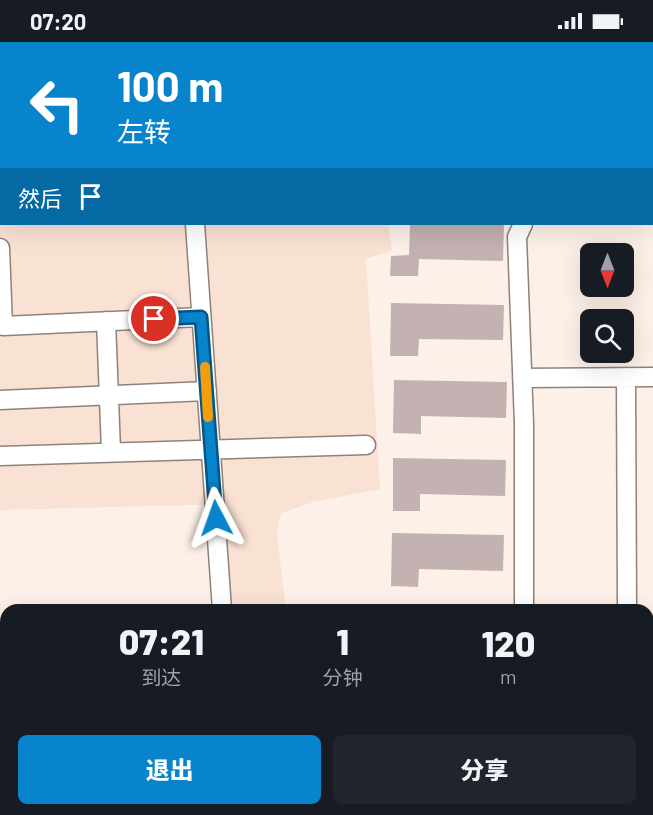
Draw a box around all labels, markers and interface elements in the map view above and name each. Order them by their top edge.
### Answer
text: 07:20 [30,8,86,34]
text: 100 m [117,60,223,110]
icon: left [18,66,96,144]
text: 左转 [117,115,171,147]
icon: arrive [74,180,107,213]
text: 然后 [18,185,62,211]
north arrow [580,243,634,297]
map controls [580,243,634,363]
pin [128,293,179,344]
icon: arrive [137,302,170,335]
button: search [580,309,634,363]
position arrow [184,486,248,550]
text: 07:21 [119,619,204,662]
text: 1 [336,619,349,662]
text: 120 [481,621,535,664]
text: m [500,664,517,688]
text: 到达 [141,665,181,689]
text: 分钟 [323,665,363,689]
button: 退出 [18,735,321,804]
button: 分享 [333,735,636,804]

